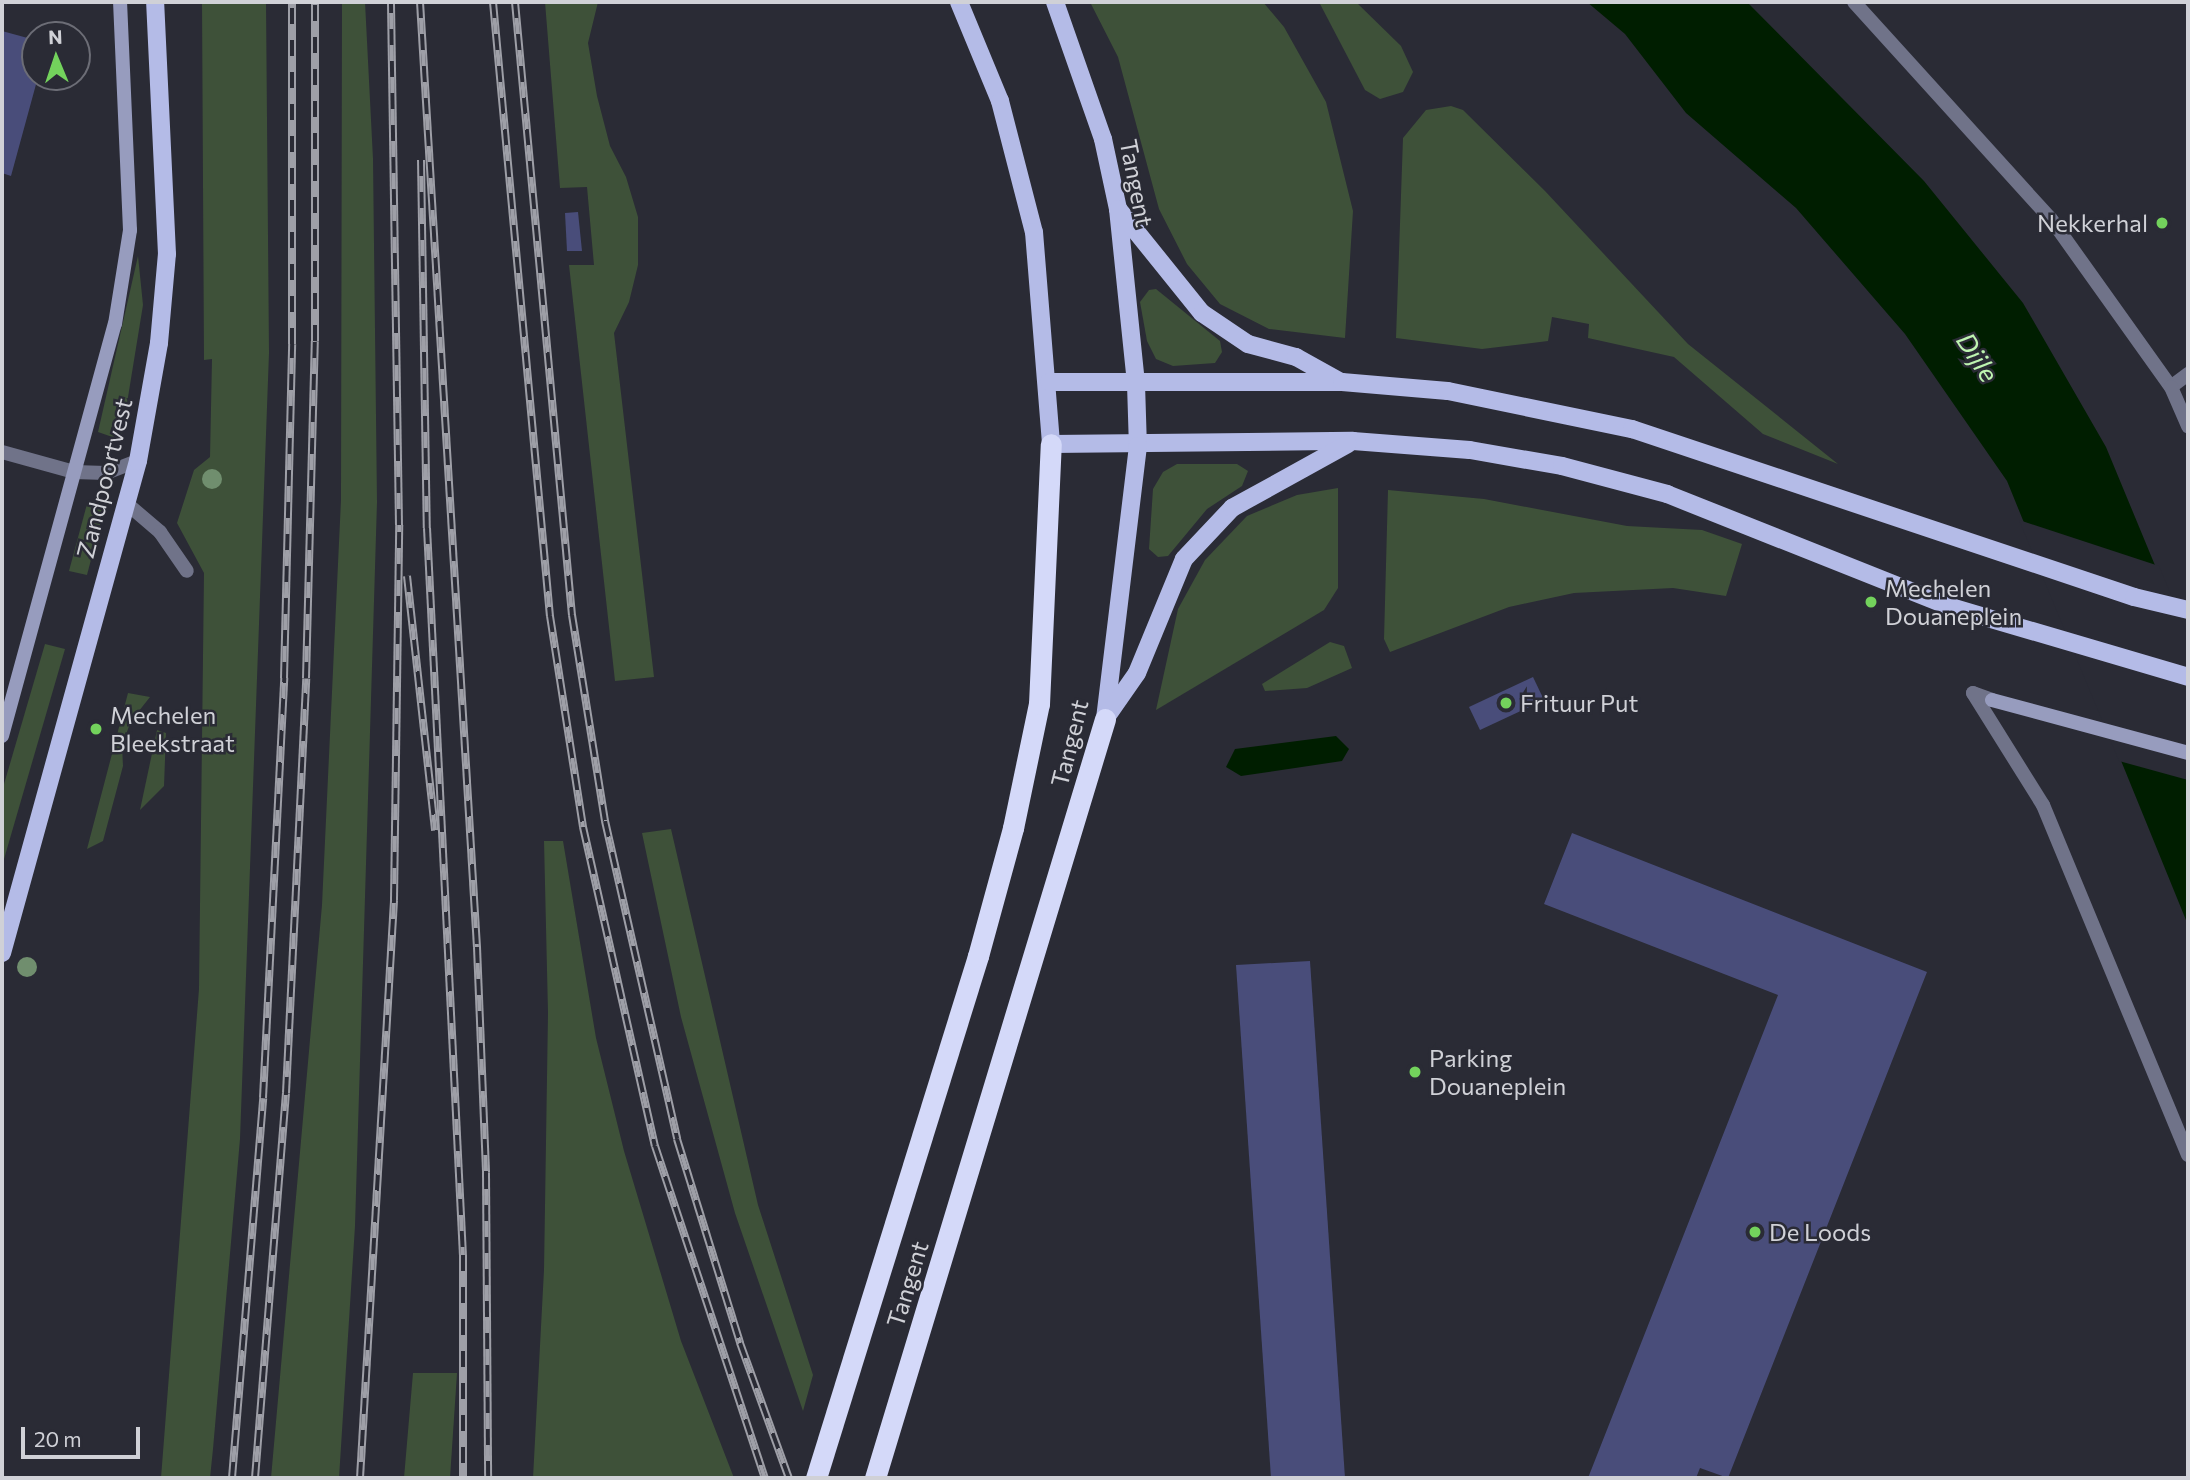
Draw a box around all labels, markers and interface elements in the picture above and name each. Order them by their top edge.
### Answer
north arrow [21,21,91,91]
text: N [48,25,63,48]
street label: Tangent [1114,137,1160,229]
place label: Nekkerhal [2037,209,2148,237]
marker: Nekkerhal [2154,215,2170,231]
water label: Dijle [1951,326,2005,388]
street label: Zandpoortvest [70,395,138,561]
place label: Mechelen Douaneplein [1885,574,2022,630]
marker: Mechelen Douaneplein [1863,594,1879,610]
place label: Frituur Put [1520,689,1638,717]
marker: Frituur Put [1498,695,1514,711]
street label: Tangent [1044,697,1094,789]
place label: Mechelen Bleekstraat [110,701,235,757]
marker: Mechelen Bleekstraat [88,721,104,737]
place label: Parking Douaneplein [1429,1044,1566,1100]
marker: Parking Douaneplein [1407,1064,1423,1080]
place label: De Loods [1769,1218,1871,1246]
marker: De Loods [1747,1224,1763,1240]
street label: Tangent [880,1237,934,1331]
scale bar [24,1414,144,1458]
text: 20 m [34,1426,82,1451]

